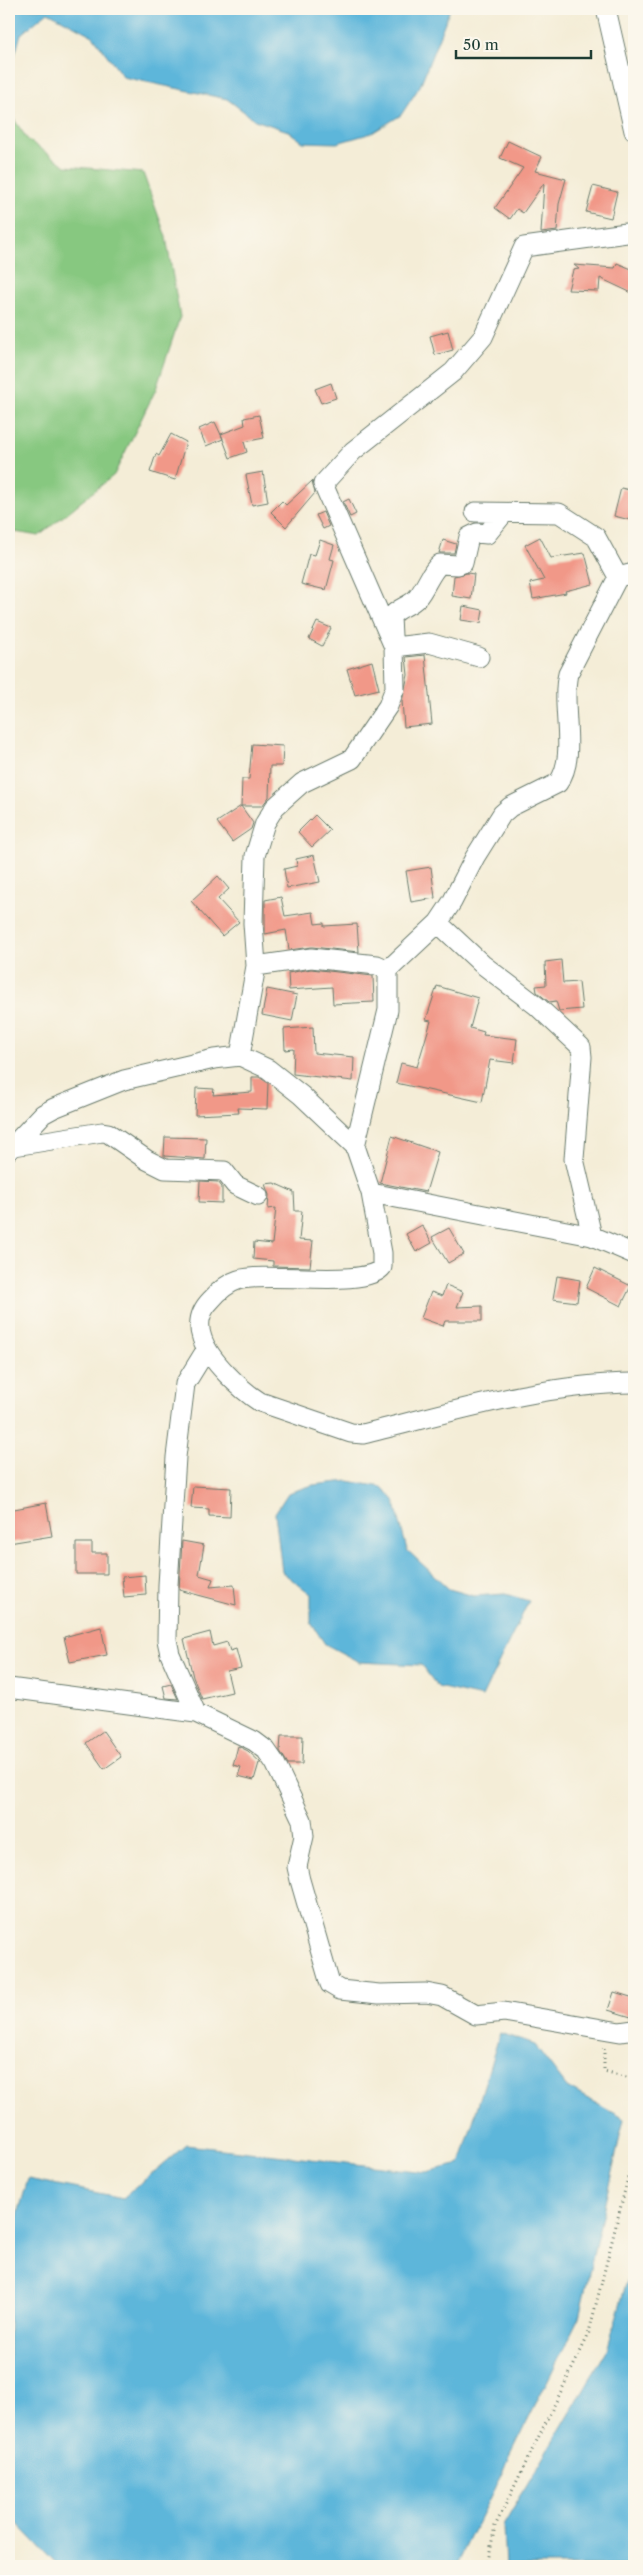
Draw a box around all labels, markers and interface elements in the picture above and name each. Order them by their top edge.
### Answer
scale bar [456,28,590,60]
text: 50 m [463,35,499,54]

